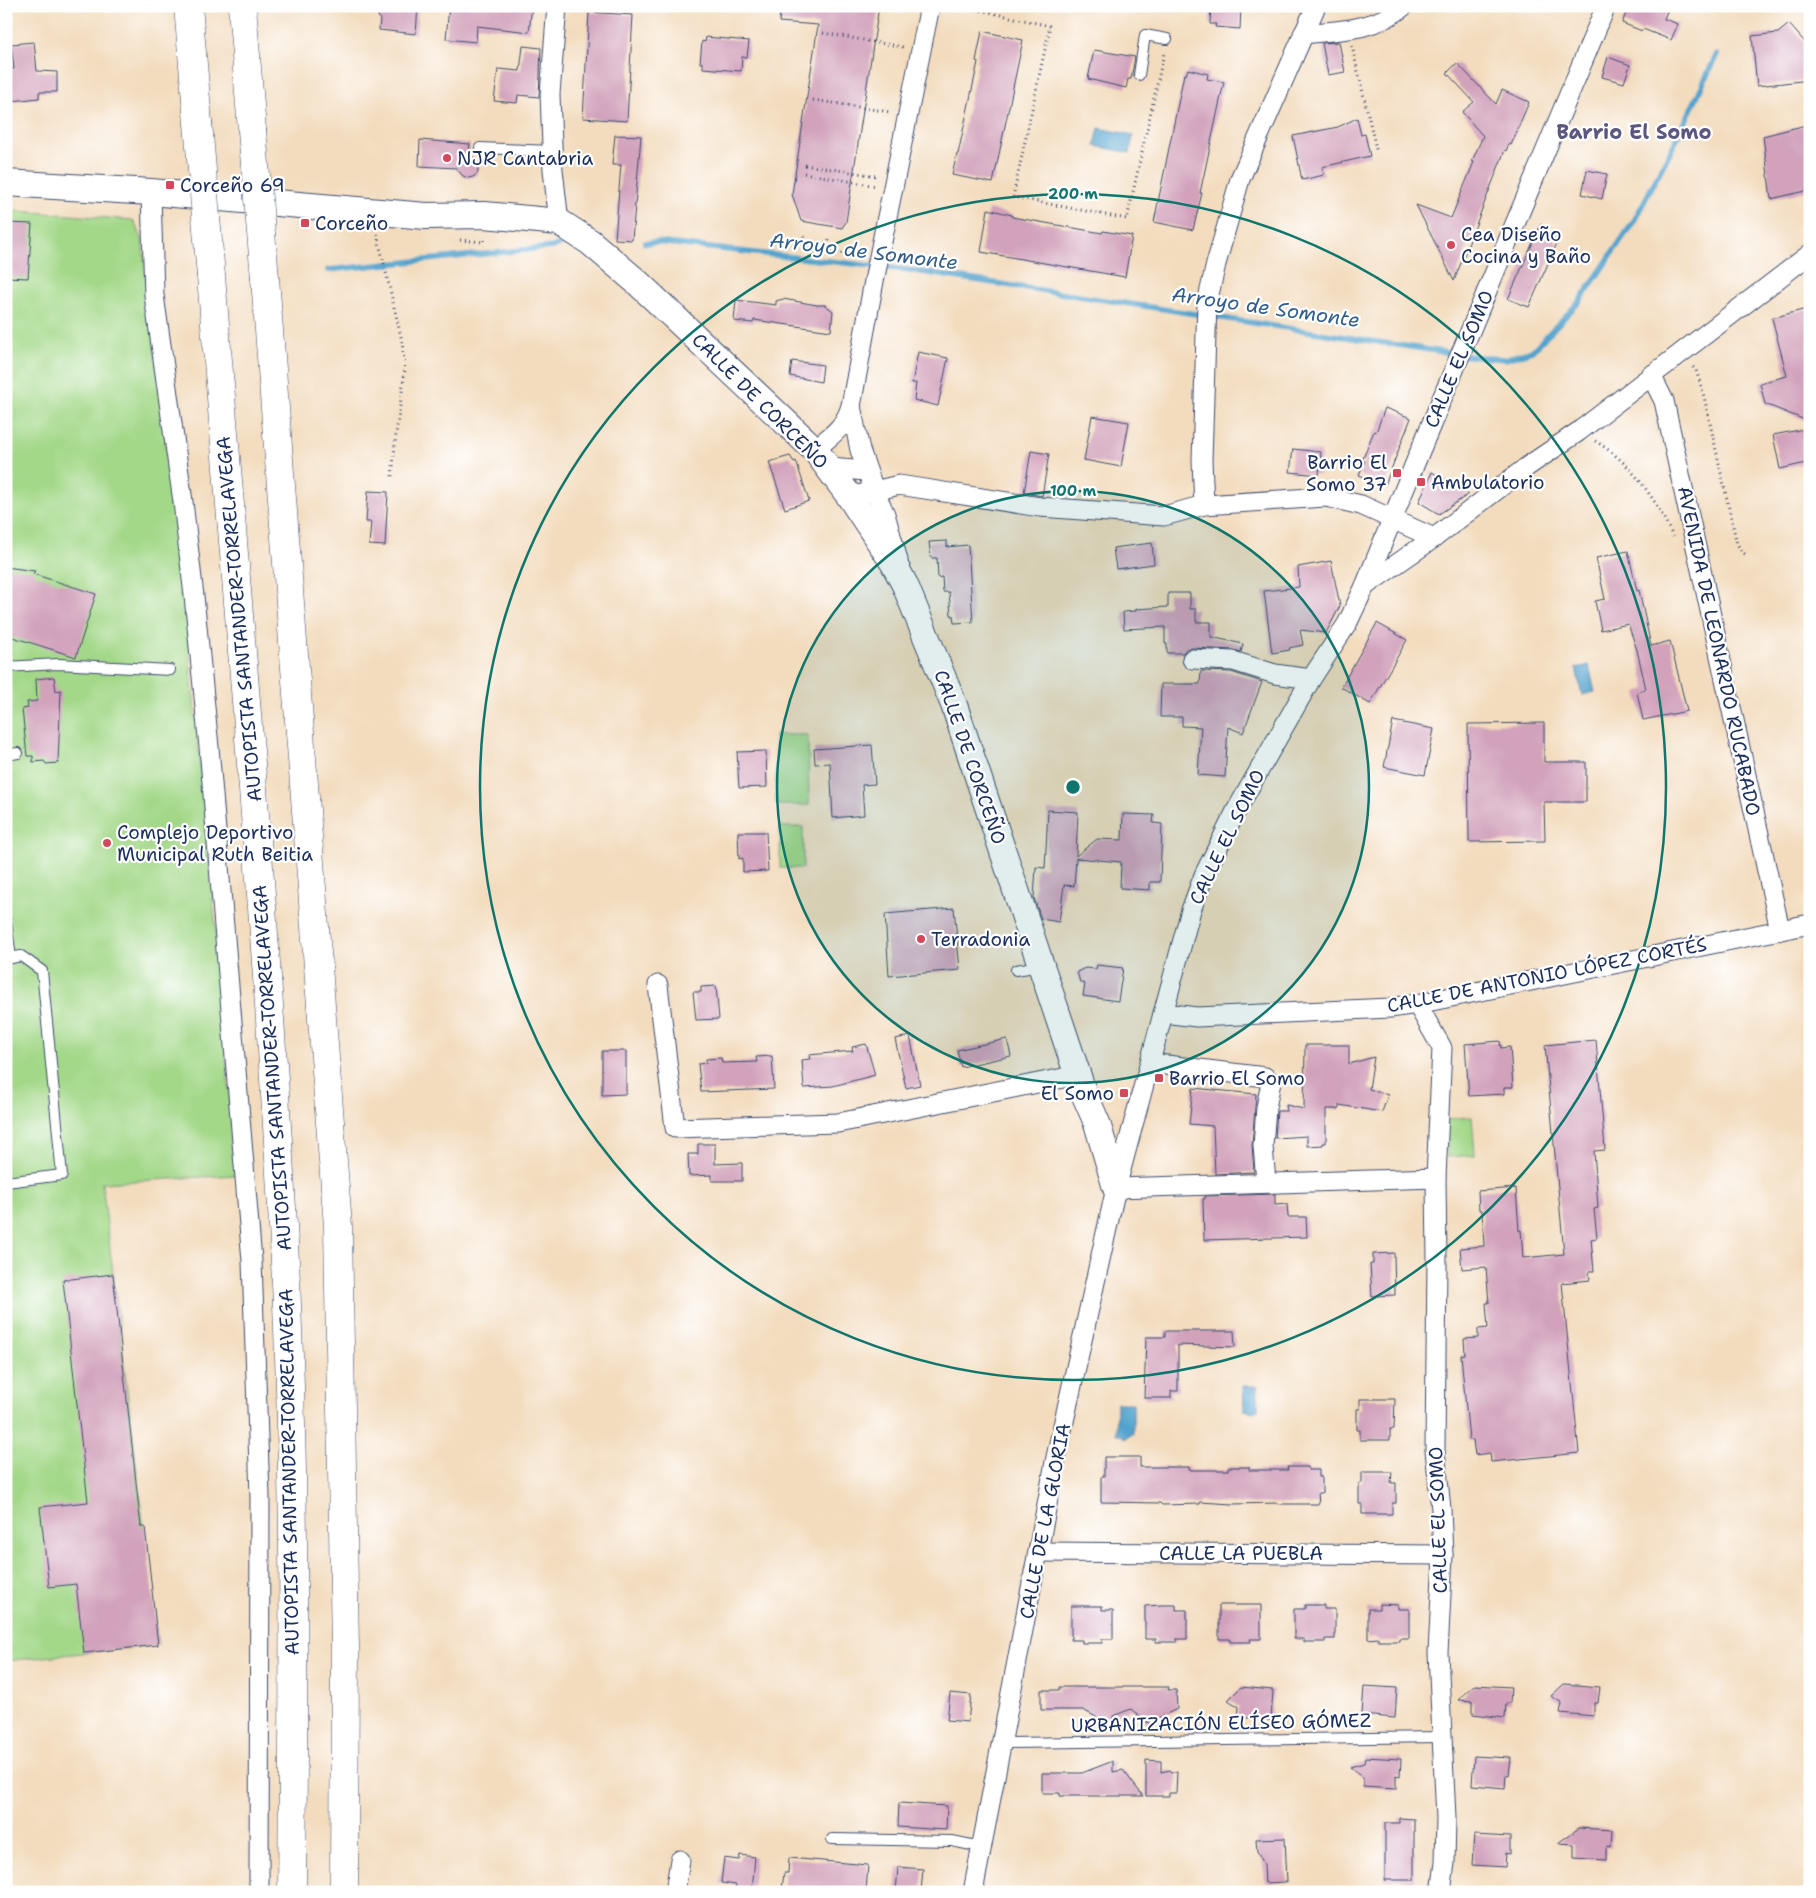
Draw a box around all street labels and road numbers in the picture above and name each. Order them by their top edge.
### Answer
street label: CALLE EL SOMO [1419,286,1499,432]
street label: CALLE DE CORCEÑO [687,327,834,474]
street label: AUTOPISTA SANTANDER-TORRELAVEGA [211,435,267,803]
street label: AVENIDA DE LEONARDO RUCABADO [1672,484,1766,818]
street label: CALLE DE CORCEÑO [928,666,1013,848]
street label: CALLE EL SOMO [1184,765,1270,909]
street label: AUTOPISTA SANTANDER-TORRELAVEGA [247,884,297,1252]
street label: CALLE DE ANTONIO LÓPEZ CORTÉS [1385,931,1709,1018]
street label: AUTOPISTA SANTANDER-TORRELAVEGA [273,1288,305,1656]
street label: CALLE DE LA GLORIA [1014,1421,1076,1621]
street label: CALLE EL SOMO [1423,1446,1453,1594]
street label: CALLE LA PUEBLA [1159,1541,1323,1566]
street label: URBANIZACIÓN ELÍSEO GÓMEZ [1071,1707,1371,1738]

